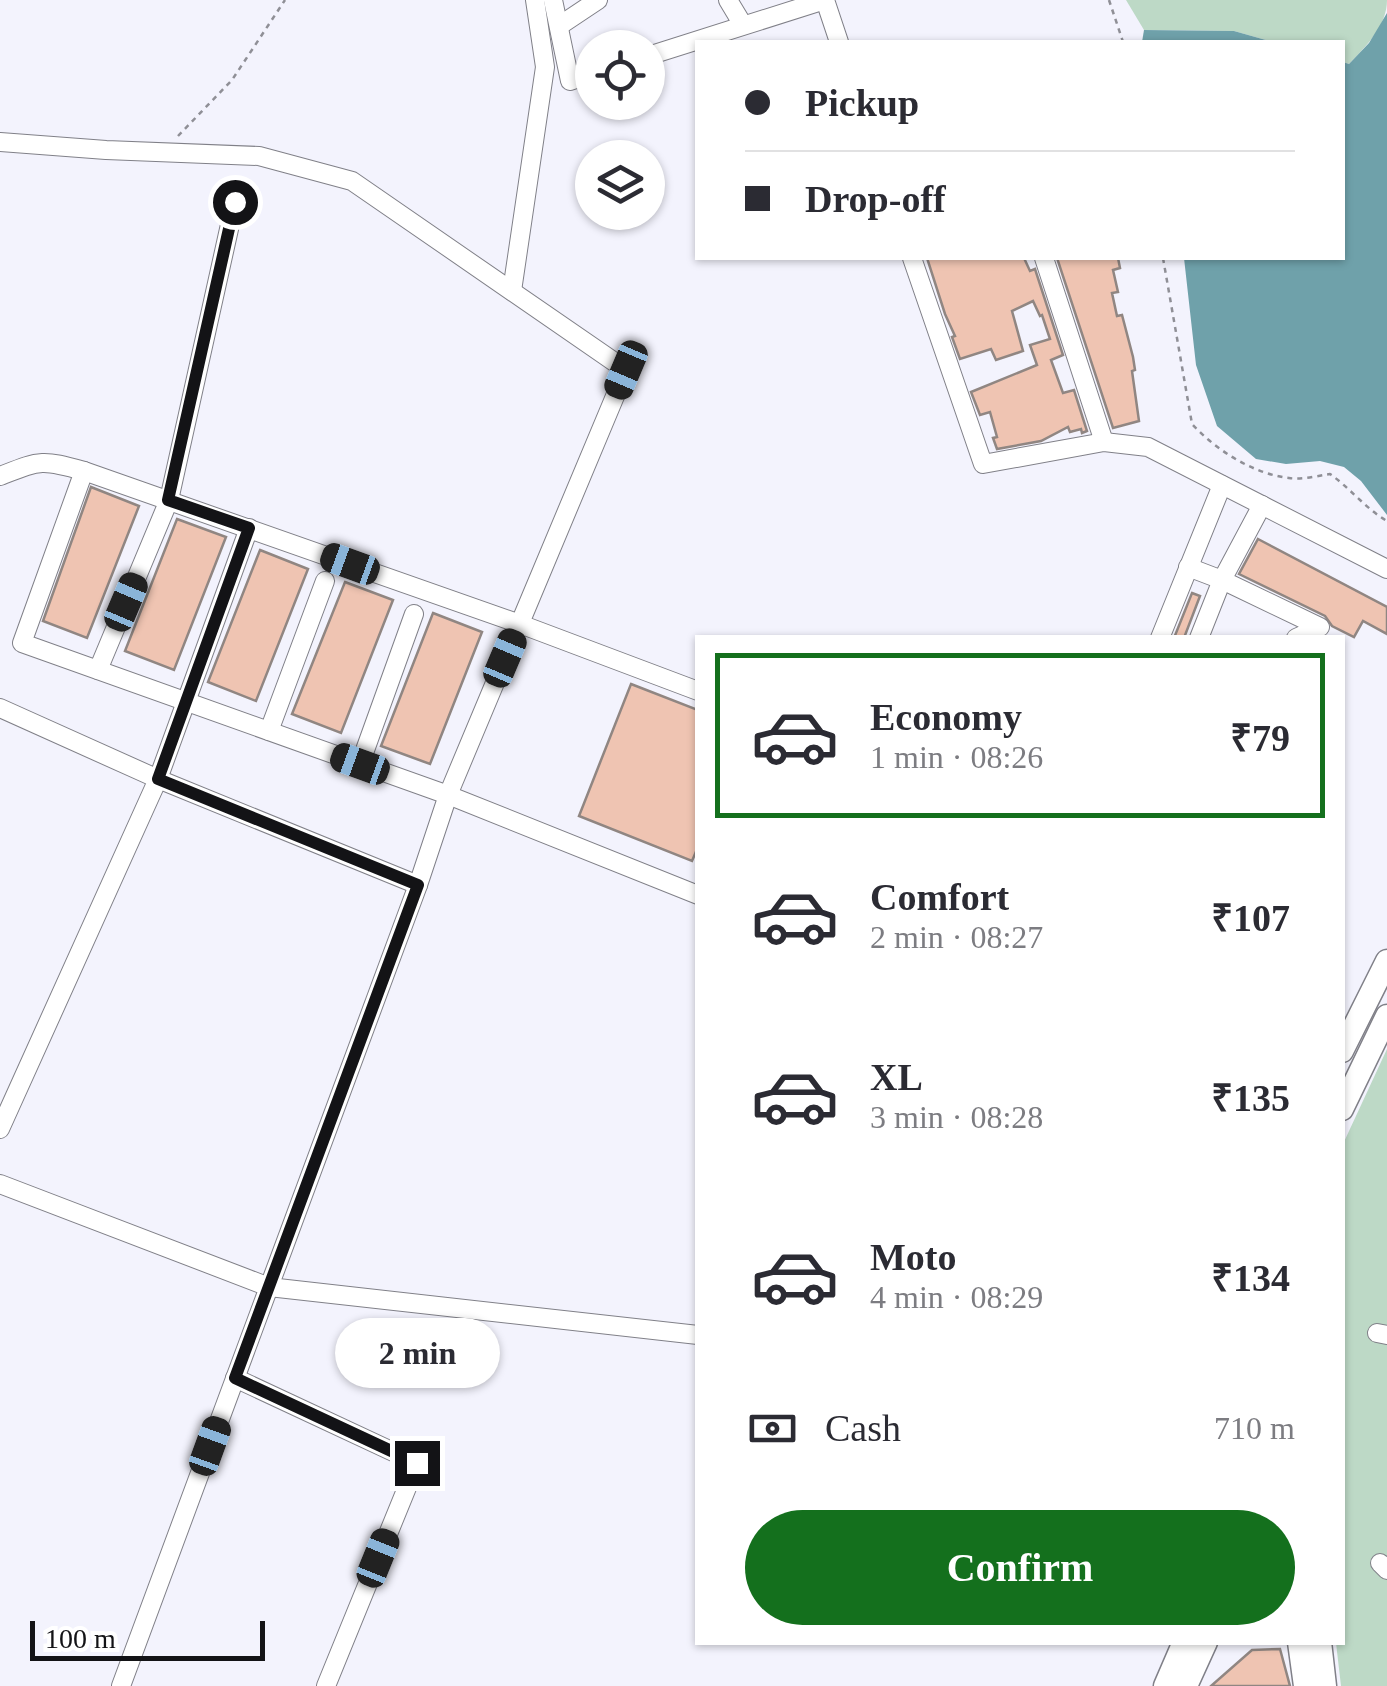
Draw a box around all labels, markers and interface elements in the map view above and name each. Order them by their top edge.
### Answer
map controls [575,30,665,230]
button: locate [575,30,665,120]
text: Pickup [805,82,919,124]
button: layers [575,140,665,230]
text: Drop-off [805,178,946,220]
route start [213,180,258,225]
car [600,337,652,403]
car [317,540,383,588]
car [100,569,152,635]
car [479,625,531,691]
icon: car [750,691,840,781]
text: Economy [870,696,1022,738]
text: ₹79 [1230,717,1290,759]
text: 1 min · 08:26 [870,739,1043,775]
car [327,740,393,788]
icon: car [750,871,840,961]
text: Comfort [870,876,1009,918]
text: ₹107 [1211,897,1290,939]
text: 2 min · 08:27 [870,919,1043,955]
icon: car [750,1051,840,1141]
text: XL [870,1056,923,1098]
text: ₹135 [1211,1077,1290,1119]
text: 3 min · 08:28 [870,1099,1043,1135]
icon: car [750,1231,840,1321]
text: Moto [870,1236,957,1278]
text: ₹134 [1211,1257,1290,1299]
text: 4 min · 08:29 [870,1279,1043,1315]
callout: 2 min [334,1318,500,1388]
text: 2 min [379,1335,456,1371]
icon: cash [745,1401,800,1456]
text: Cash [825,1407,901,1449]
text: 710 m [1214,1410,1295,1446]
car [186,1413,234,1479]
route end [395,1441,440,1486]
button: Confirm [745,1510,1295,1625]
car [353,1525,403,1591]
scale bar [30,1616,265,1660]
text: 100 m [45,1623,116,1654]

